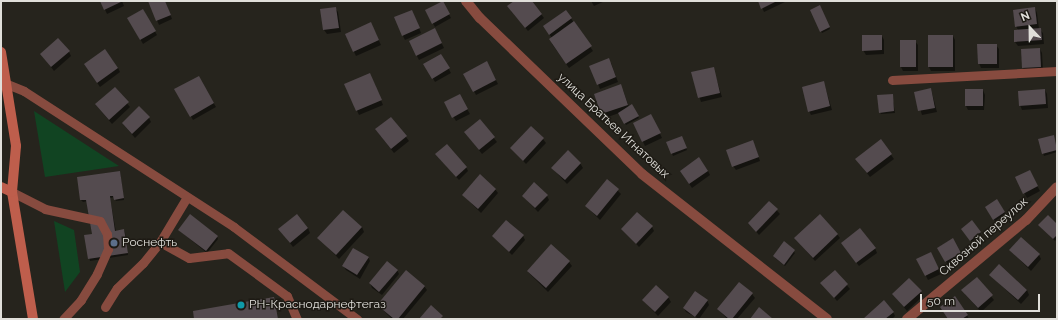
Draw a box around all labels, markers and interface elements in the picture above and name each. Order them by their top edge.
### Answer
north arrow [1010,8,1050,48]
text: N [1019,9,1032,24]
street label: улица Братьев Игнатовых [554,70,672,182]
street label: Сквозной переулок [937,195,1031,279]
place label: Роснефть [122,236,177,250]
marker: Роснефть [109,238,119,248]
scale bar [922,286,1042,312]
text: 50 m [927,294,955,308]
place label: РН-Краснодарнефтегаз [249,298,386,312]
marker: РН-Краснодарнефтегаз [236,300,246,310]

